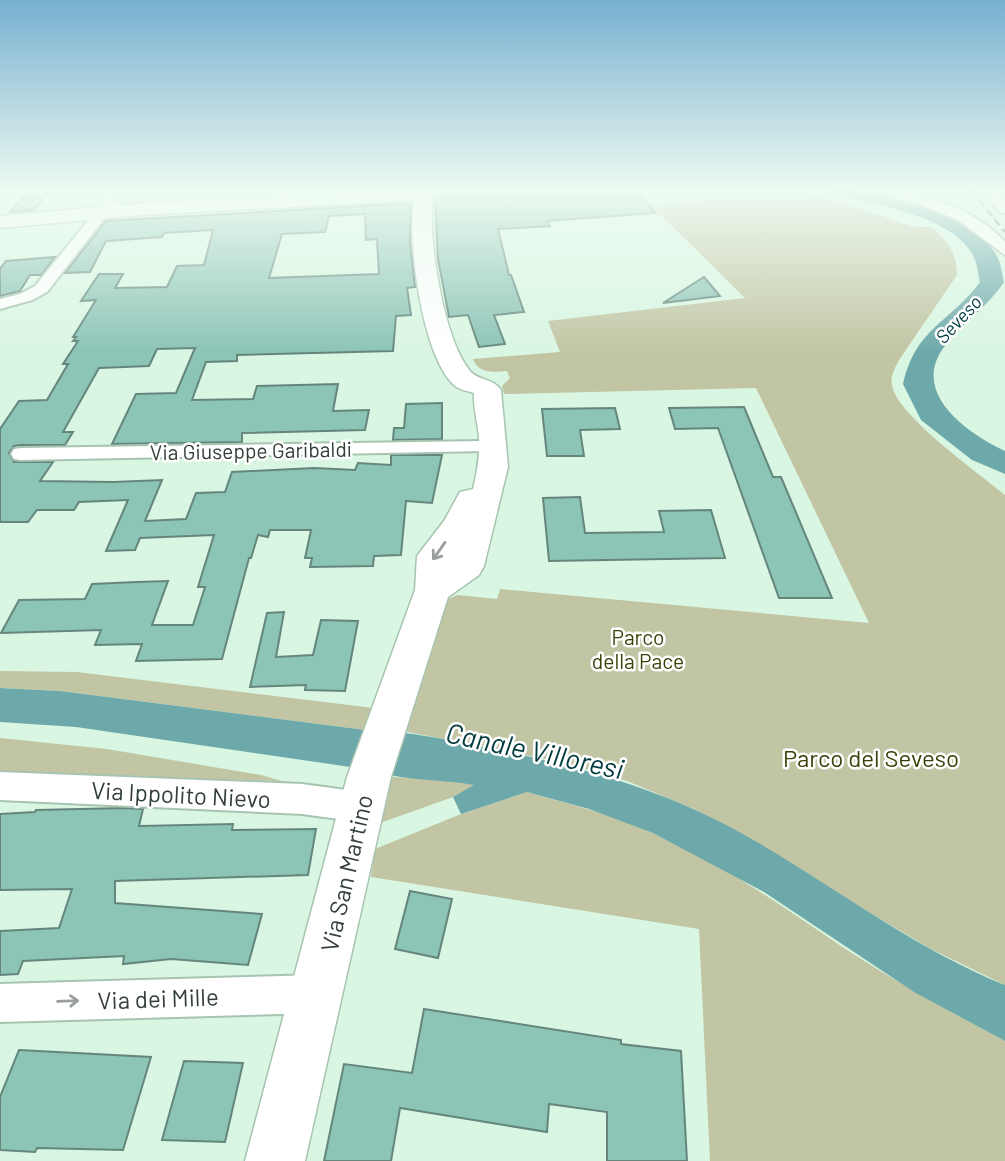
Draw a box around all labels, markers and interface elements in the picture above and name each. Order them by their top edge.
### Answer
water label: Seveso [930,290,986,348]
street label: Via Giuseppe Garibaldi [150,436,352,464]
one-way arrow [432,541,446,560]
park label: Parco della Pace [592,624,684,673]
water label: Canale Villoresi [443,715,627,785]
park label: Parco del Seveso [783,743,959,772]
street label: Via Ippolito Nievo [90,775,272,813]
street label: Via San Martino [314,792,378,954]
street label: Via dei Mille [97,981,219,1015]
one-way arrow [56,994,79,1008]

